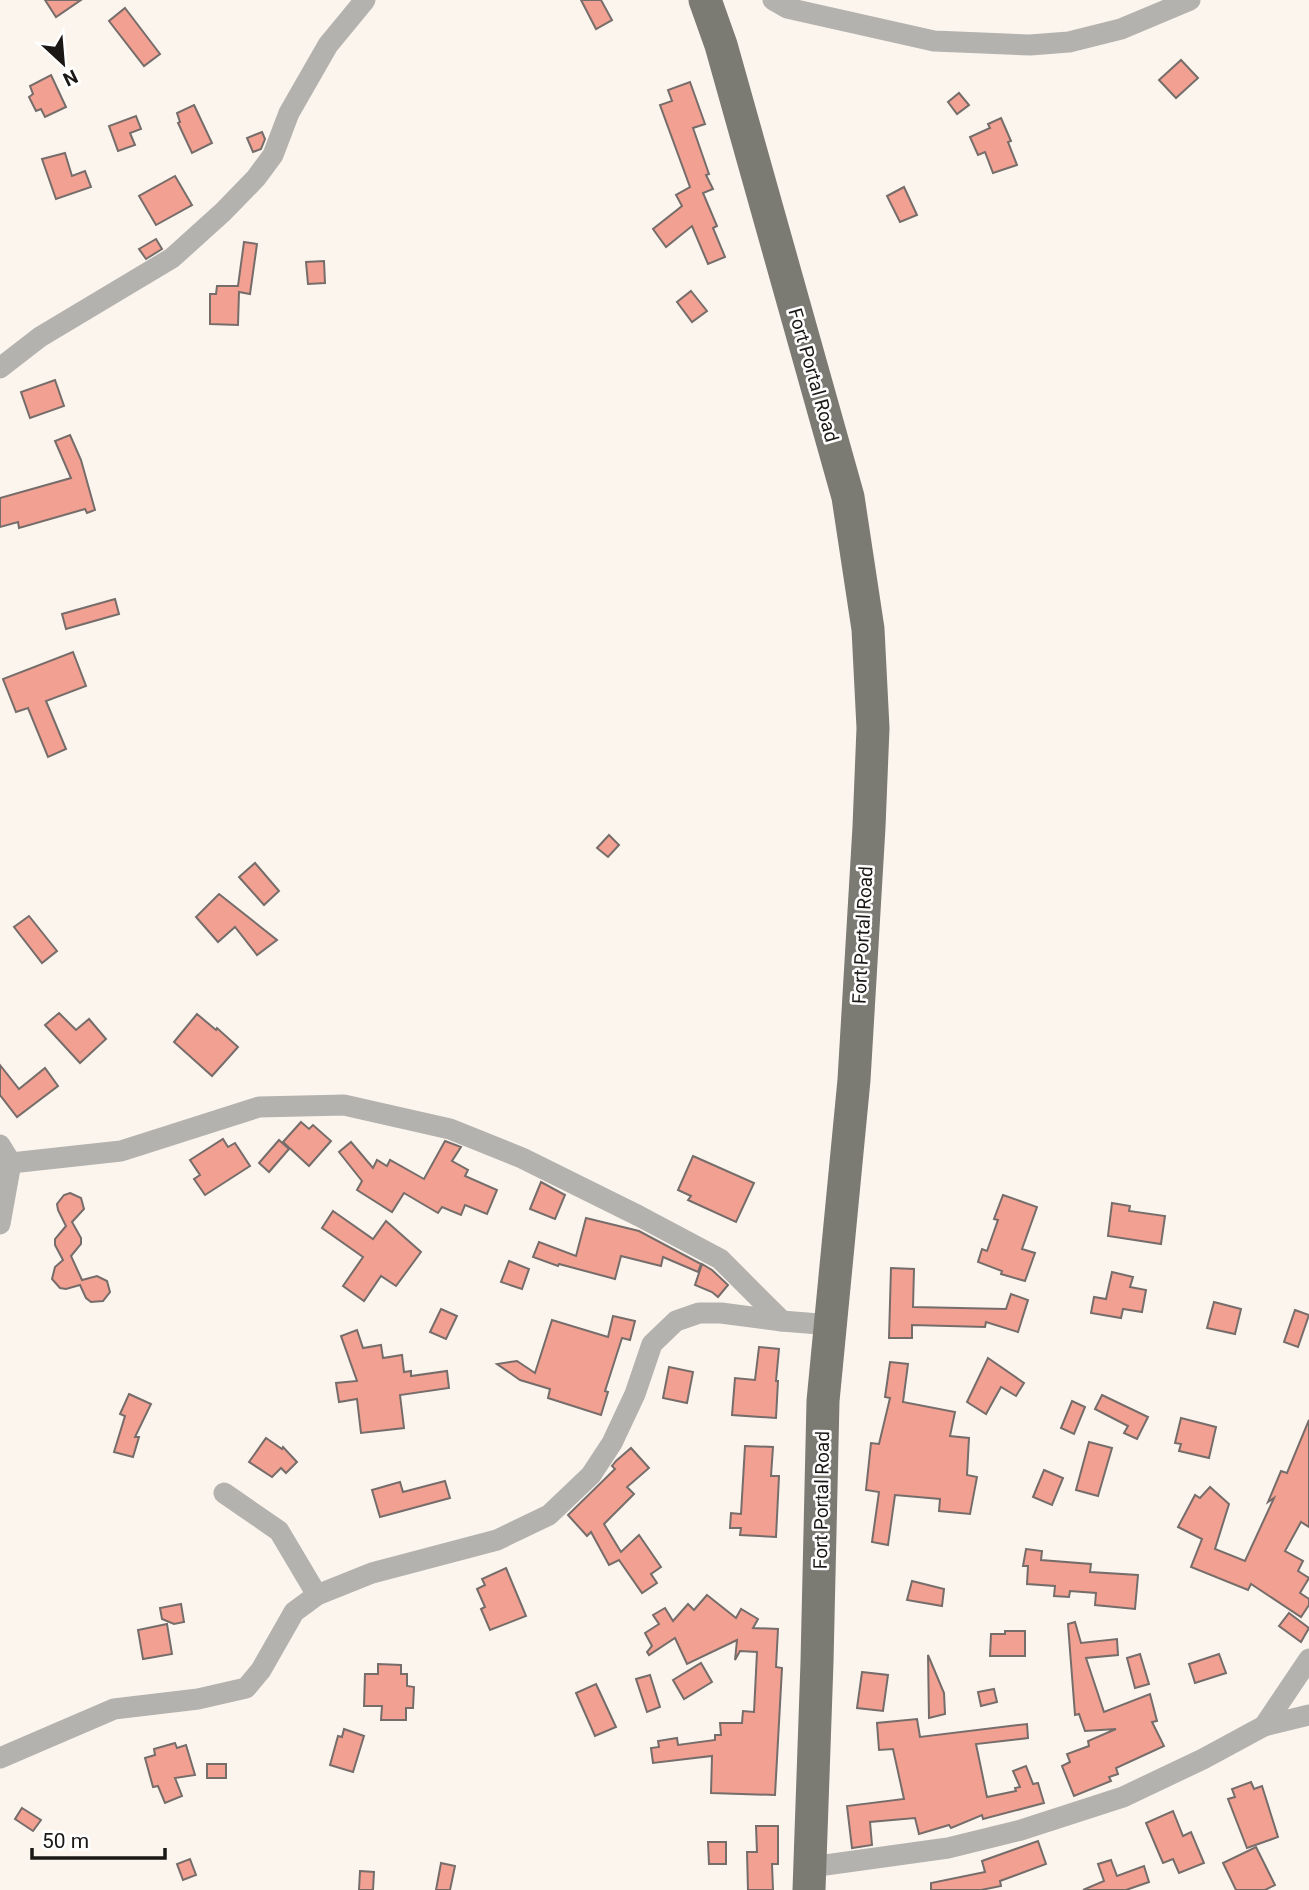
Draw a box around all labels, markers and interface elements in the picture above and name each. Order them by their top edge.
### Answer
north arrow [28,28,98,98]
text: N [59,65,81,91]
street label: Fort Portal Road [783,306,844,445]
street label: Fort Portal Road [847,865,878,1005]
street label: Fort Portal Road [809,1431,834,1569]
scale bar [32,1816,164,1860]
text: 50 m [42,1829,89,1853]

